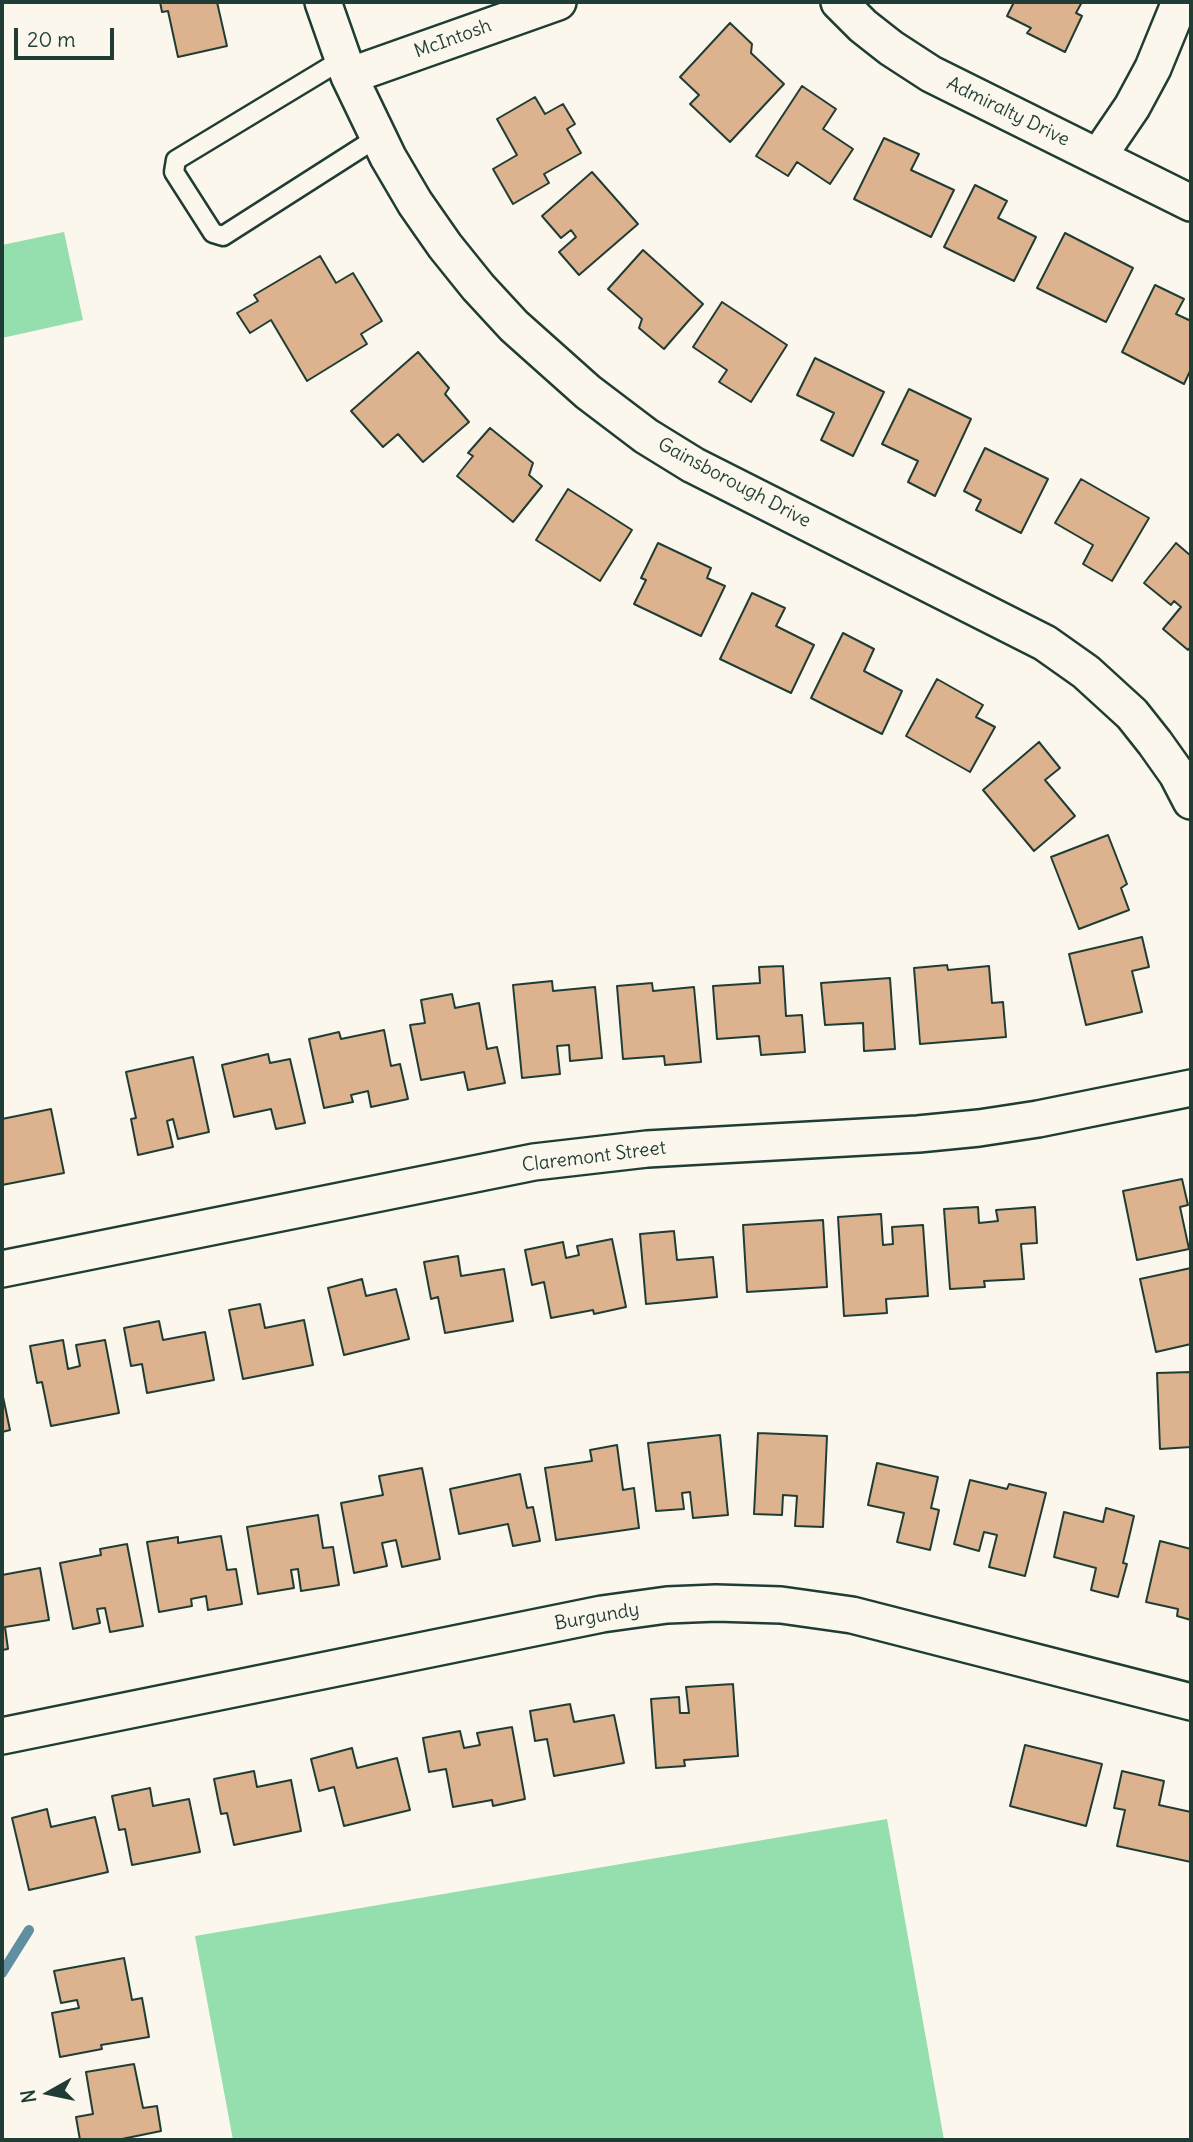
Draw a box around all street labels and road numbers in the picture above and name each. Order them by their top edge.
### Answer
street label: McIntosh [411,15,495,63]
street label: Admiralty Drive [943,72,1073,152]
street label: Gainsborough Drive [654,433,814,533]
street label: Claremont Street [521,1137,667,1177]
street label: Burgundy [553,1598,641,1636]

